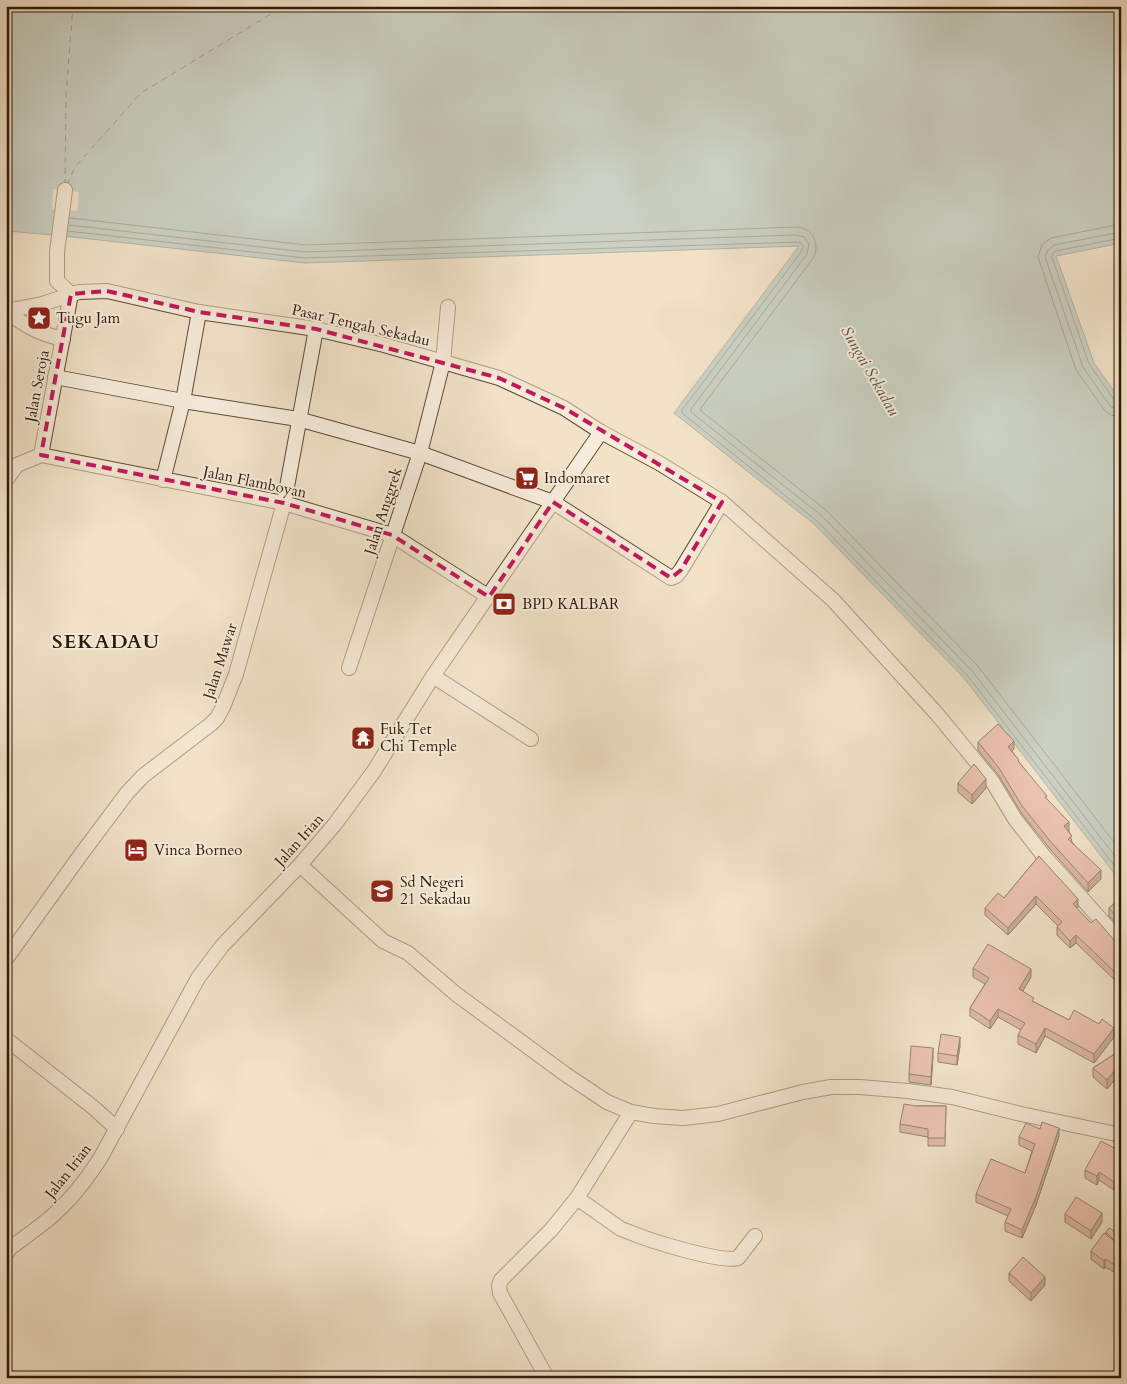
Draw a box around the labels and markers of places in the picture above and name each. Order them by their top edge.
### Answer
place icon: Tugu Jam [26,305,52,331]
place label: Tugu Jam [56,308,120,328]
supermarket icon: Indomaret [514,465,540,491]
place label: Indomaret [544,468,610,488]
bank icon: BPD KALBAR [491,591,517,617]
place label: BPD KALBAR [522,594,620,614]
place label: Fuk Tet Chi Temple [380,719,457,756]
temple icon: Fuk Tet Chi Temple [350,725,376,751]
hotel icon: Vinca Borneo [123,837,149,863]
place label: Vinca Borneo [154,840,242,860]
place label: Sd Negeri 21 Sekadau [400,872,471,909]
school or university icon: Sd Negeri 21 Sekadau [369,878,395,904]

